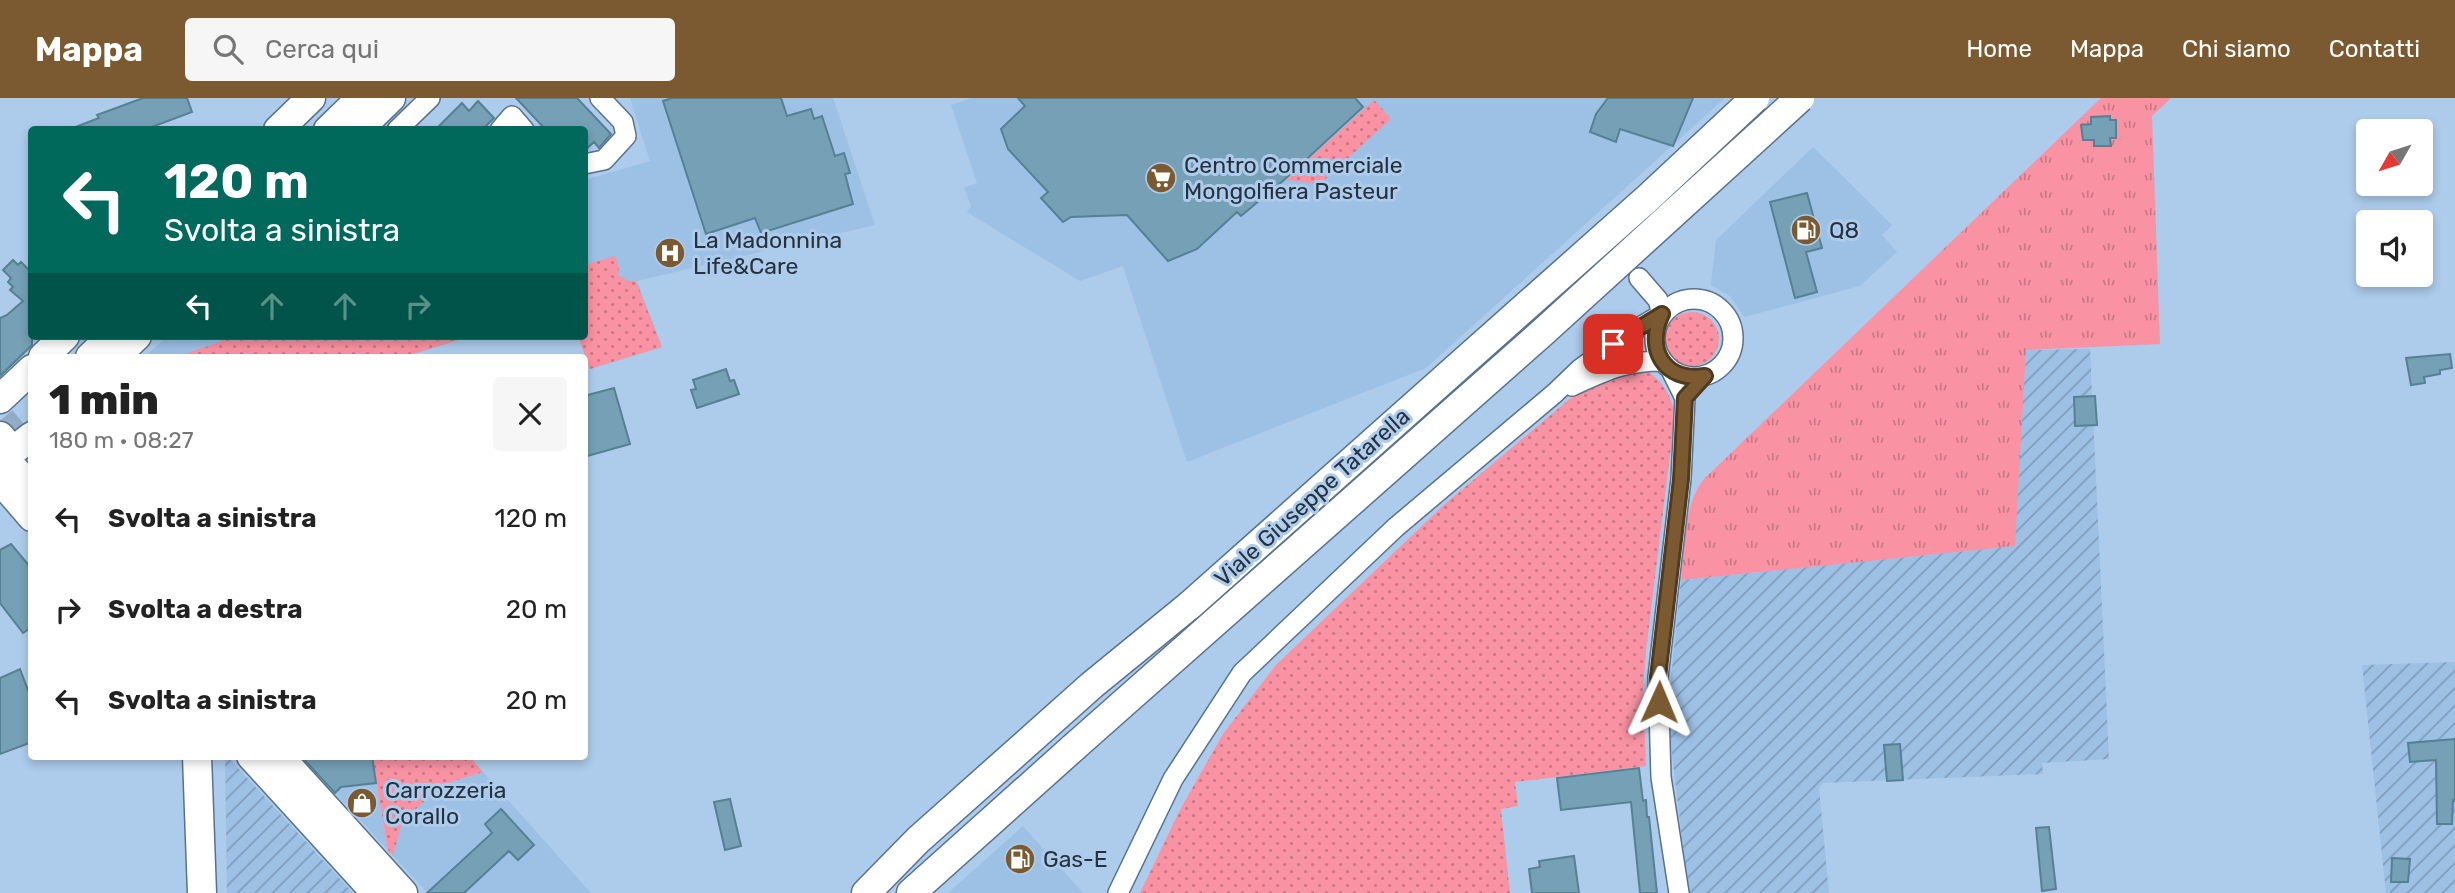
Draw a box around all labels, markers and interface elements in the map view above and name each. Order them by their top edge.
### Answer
search box [185,18,675,81]
text: Mappa [35,30,143,69]
icon: search [209,30,247,68]
text: Cerca qui [265,34,379,65]
text: Home [1966,35,2032,63]
text: Mappa [2070,35,2144,63]
text: Chi siamo [2182,35,2291,63]
text: Contatti [2329,35,2420,63]
north arrow [2356,119,2432,196]
map controls [2356,119,2433,287]
place label: Centro Commerciale Mongolfiera Pasteur [1184,151,1403,205]
text: 120 m [164,152,309,210]
icon: left [49,154,140,245]
supermarket icon: Centro Commerciale Mongolfiera Pasteur [1144,161,1178,195]
button: sound [2356,210,2433,287]
text: Svolta a sinistra [164,211,400,249]
fuel station icon: Q8 [1789,213,1823,247]
place label: Q8 [1829,216,1859,244]
place label: La Madonnina Life&Care [693,226,842,280]
hospital icon: La Madonnina Life&Care [653,236,687,270]
icon: left [180,287,218,325]
icon: ahead [253,287,291,325]
icon: ahead [326,287,364,325]
icon: right [399,287,437,325]
pin [1583,314,1643,374]
icon: arrive [1594,325,1632,363]
text: 1 min [49,375,159,425]
button: close [493,377,567,451]
street label: Viale Giuseppe Tatarella [1209,402,1415,592]
text: 180 m · 08:27 [49,426,193,454]
icon: left [49,500,87,538]
text: Svolta a sinistra [108,503,317,534]
text: 120 m [495,503,567,534]
icon: right [49,591,87,629]
text: Svolta a destra [108,594,303,625]
text: 20 m [506,594,567,625]
position arrow [1622,665,1696,739]
icon: left [49,682,87,720]
text: Svolta a sinistra [108,685,317,716]
text: 20 m [506,685,567,716]
place label: Carrozzeria Corallo [385,776,507,830]
shop icon: Carrozzeria Corallo [345,786,379,820]
fuel station icon: Gas-E [1003,842,1037,876]
place label: Gas-E [1043,845,1108,873]

